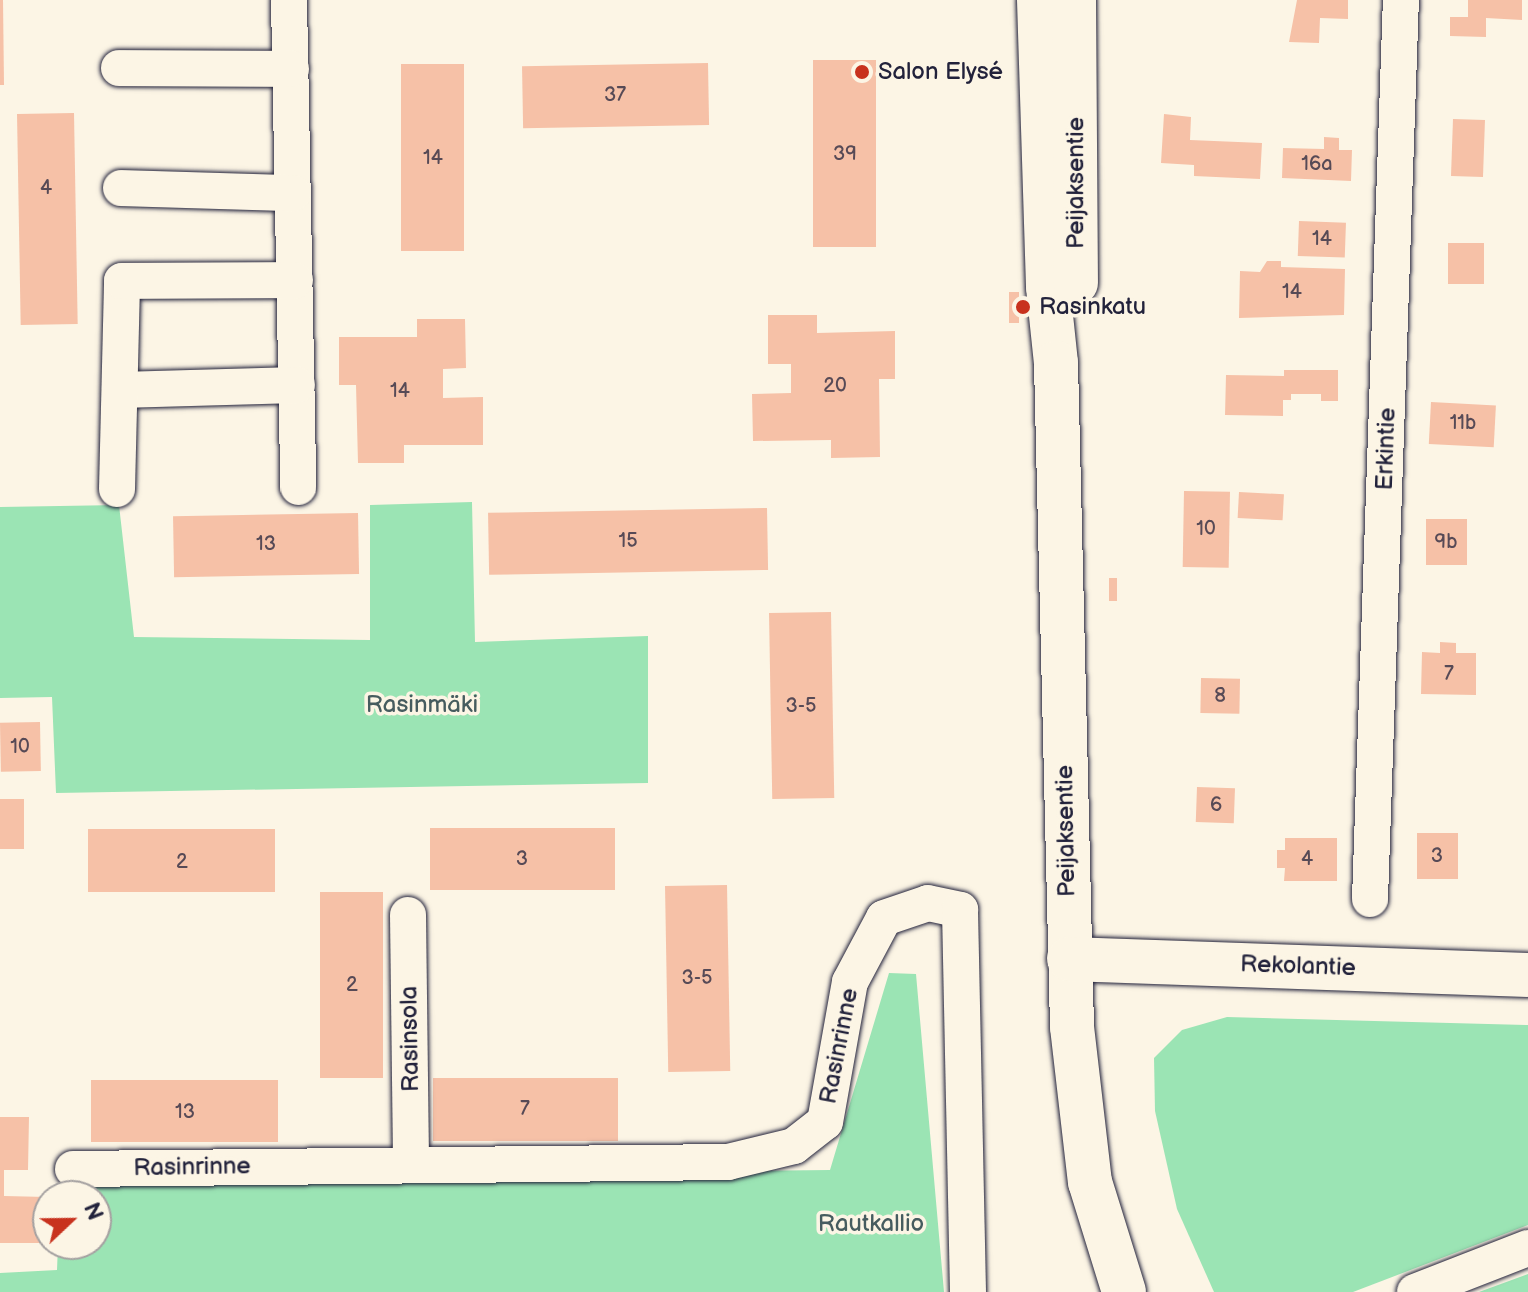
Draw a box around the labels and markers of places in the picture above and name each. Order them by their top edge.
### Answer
place label: Salon Elysé [878,58,1003,86]
marker: Salon Elysé [853,63,871,81]
place label: Rasinkatu [1039,293,1146,321]
marker: Rasinkatu [1014,298,1032,316]

